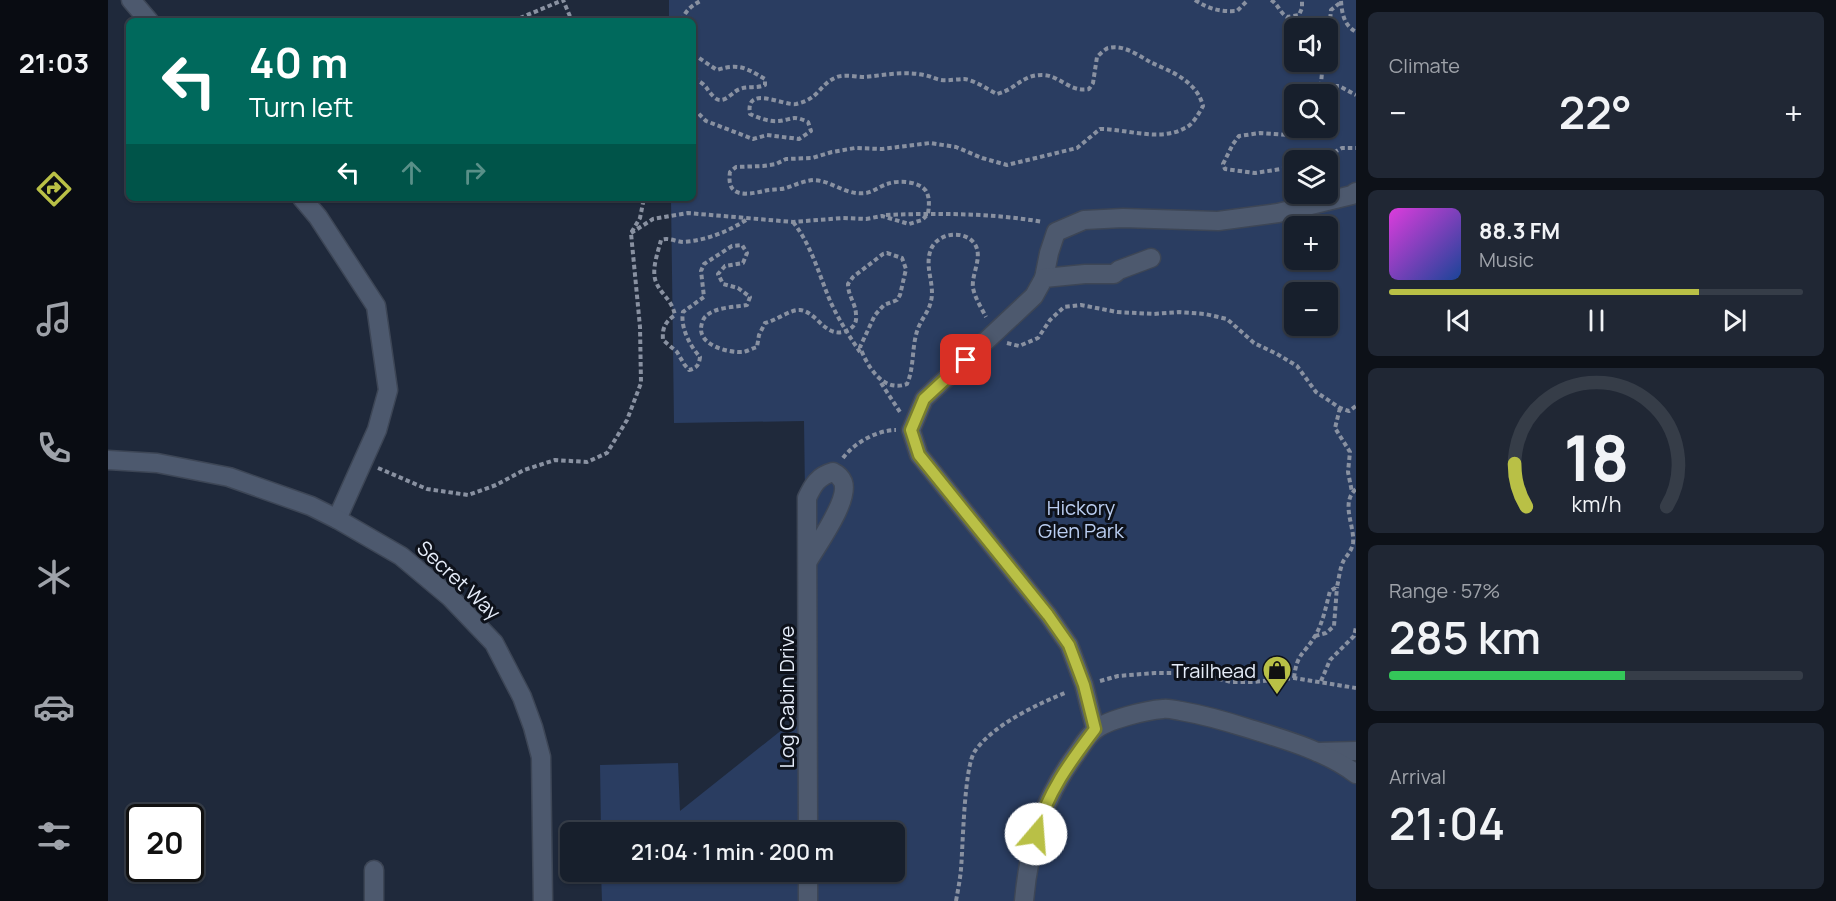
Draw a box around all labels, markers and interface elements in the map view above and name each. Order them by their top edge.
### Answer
map controls [1284,18,1338,336]
button: sound [1284,18,1338,72]
text: 40 m [249,33,348,91]
icon: left [150,42,228,120]
text: 21:03 [19,44,89,81]
text: Climate [1389,52,1460,79]
text: 22° [1559,81,1632,143]
button: search [1284,84,1338,138]
text: Turn left [249,88,353,125]
text: − [1389,90,1407,135]
text: + [1784,90,1803,135]
button: layers [1284,150,1338,204]
icon: left [332,156,365,189]
icon: ahead [395,156,428,189]
icon: right [458,156,491,189]
icon: directions [33,168,75,210]
button: + [1284,216,1338,270]
text: 88.3 FM [1479,216,1560,246]
text: Music [1479,246,1534,273]
button: − [1284,282,1338,336]
icon: music [33,298,75,340]
icon: previous [1442,304,1475,337]
icon: pause [1580,304,1613,337]
icon: next [1718,304,1751,337]
pin [940,334,991,385]
icon: arrive [949,343,982,376]
text: 18 [1563,415,1629,501]
icon: phone [33,427,75,469]
text: km/h [1571,490,1621,519]
park label: Hickory Glen Park [1038,494,1125,544]
street label: Secret Way [412,534,507,626]
icon: climate [33,556,75,598]
text: Range · 57% [1389,577,1500,604]
text: 285 km [1389,606,1541,668]
street label: Log Cabin Drive [773,626,800,768]
shop icon: Trailhead [1261,654,1293,696]
place label: Trailhead [1171,657,1256,684]
icon: car [33,686,75,728]
text: Arrival [1389,763,1446,790]
text: 21:04 [1389,792,1505,854]
position arrow [1004,802,1068,866]
speed limit sign: 20 [126,804,204,882]
icon: filters [33,815,75,857]
text: 21:04 · 1 min · 200 m [631,837,834,867]

